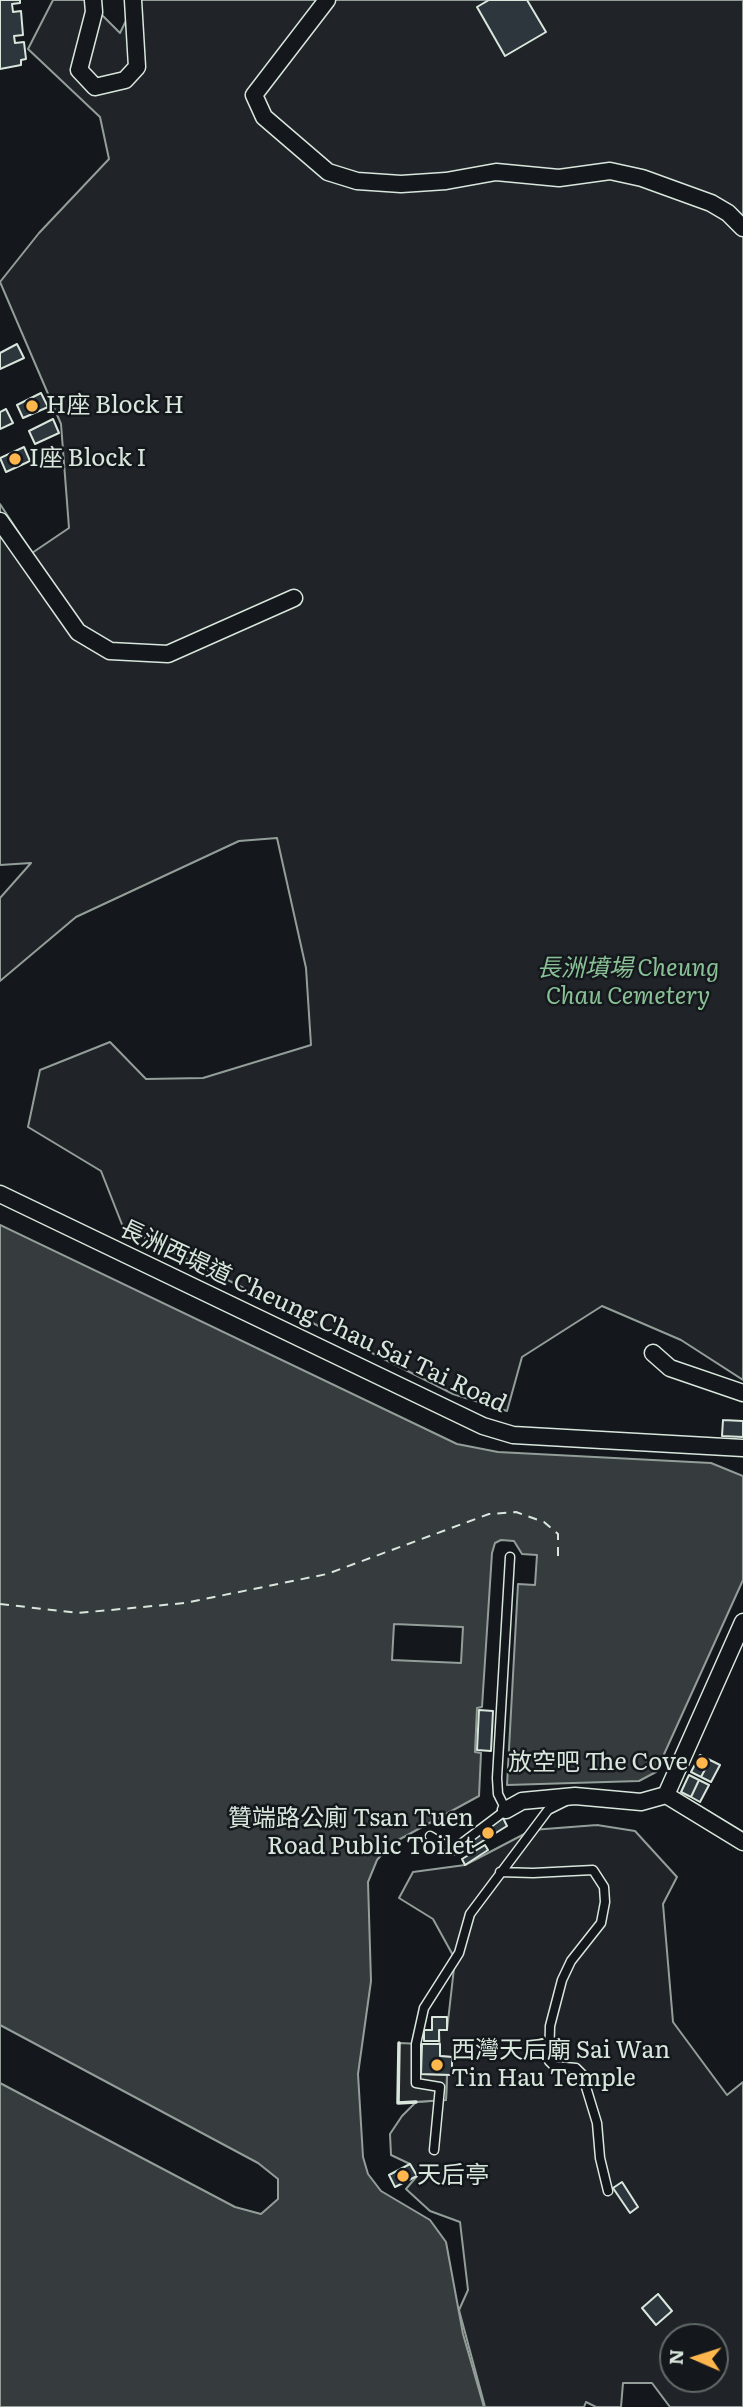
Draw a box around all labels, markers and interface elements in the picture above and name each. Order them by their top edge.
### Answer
place label: H座 Block H [46,392,184,420]
marker: H座 Block H [24,398,40,414]
place label: I座 Block I [29,445,146,473]
marker: I座 Block I [7,451,23,467]
park label: 長洲墳場 Cheung Chau Cemetery [537,955,719,1011]
street label: 長洲西堤道 Cheung Chau Sai Tai Road [115,1214,511,1420]
place label: 放空吧 The Cove [508,1749,688,1777]
marker: 放空吧 The Cove [694,1755,710,1771]
place label: 贊端路公廁 Tsan Tuen Road Public Toilet [228,1805,474,1861]
marker: 贊端路公廁 Tsan Tuen Road Public Toilet [480,1825,496,1841]
place label: 西灣天后廟 Sai Wan Tin Hau Temple [451,2037,670,2093]
marker: 西灣天后廟 Sai Wan Tin Hau Temple [429,2057,445,2073]
place label: 天后亭 [417,2162,489,2190]
marker: 天后亭 [395,2168,411,2184]
north arrow [659,2323,729,2393]
text: N [661,2348,689,2366]

